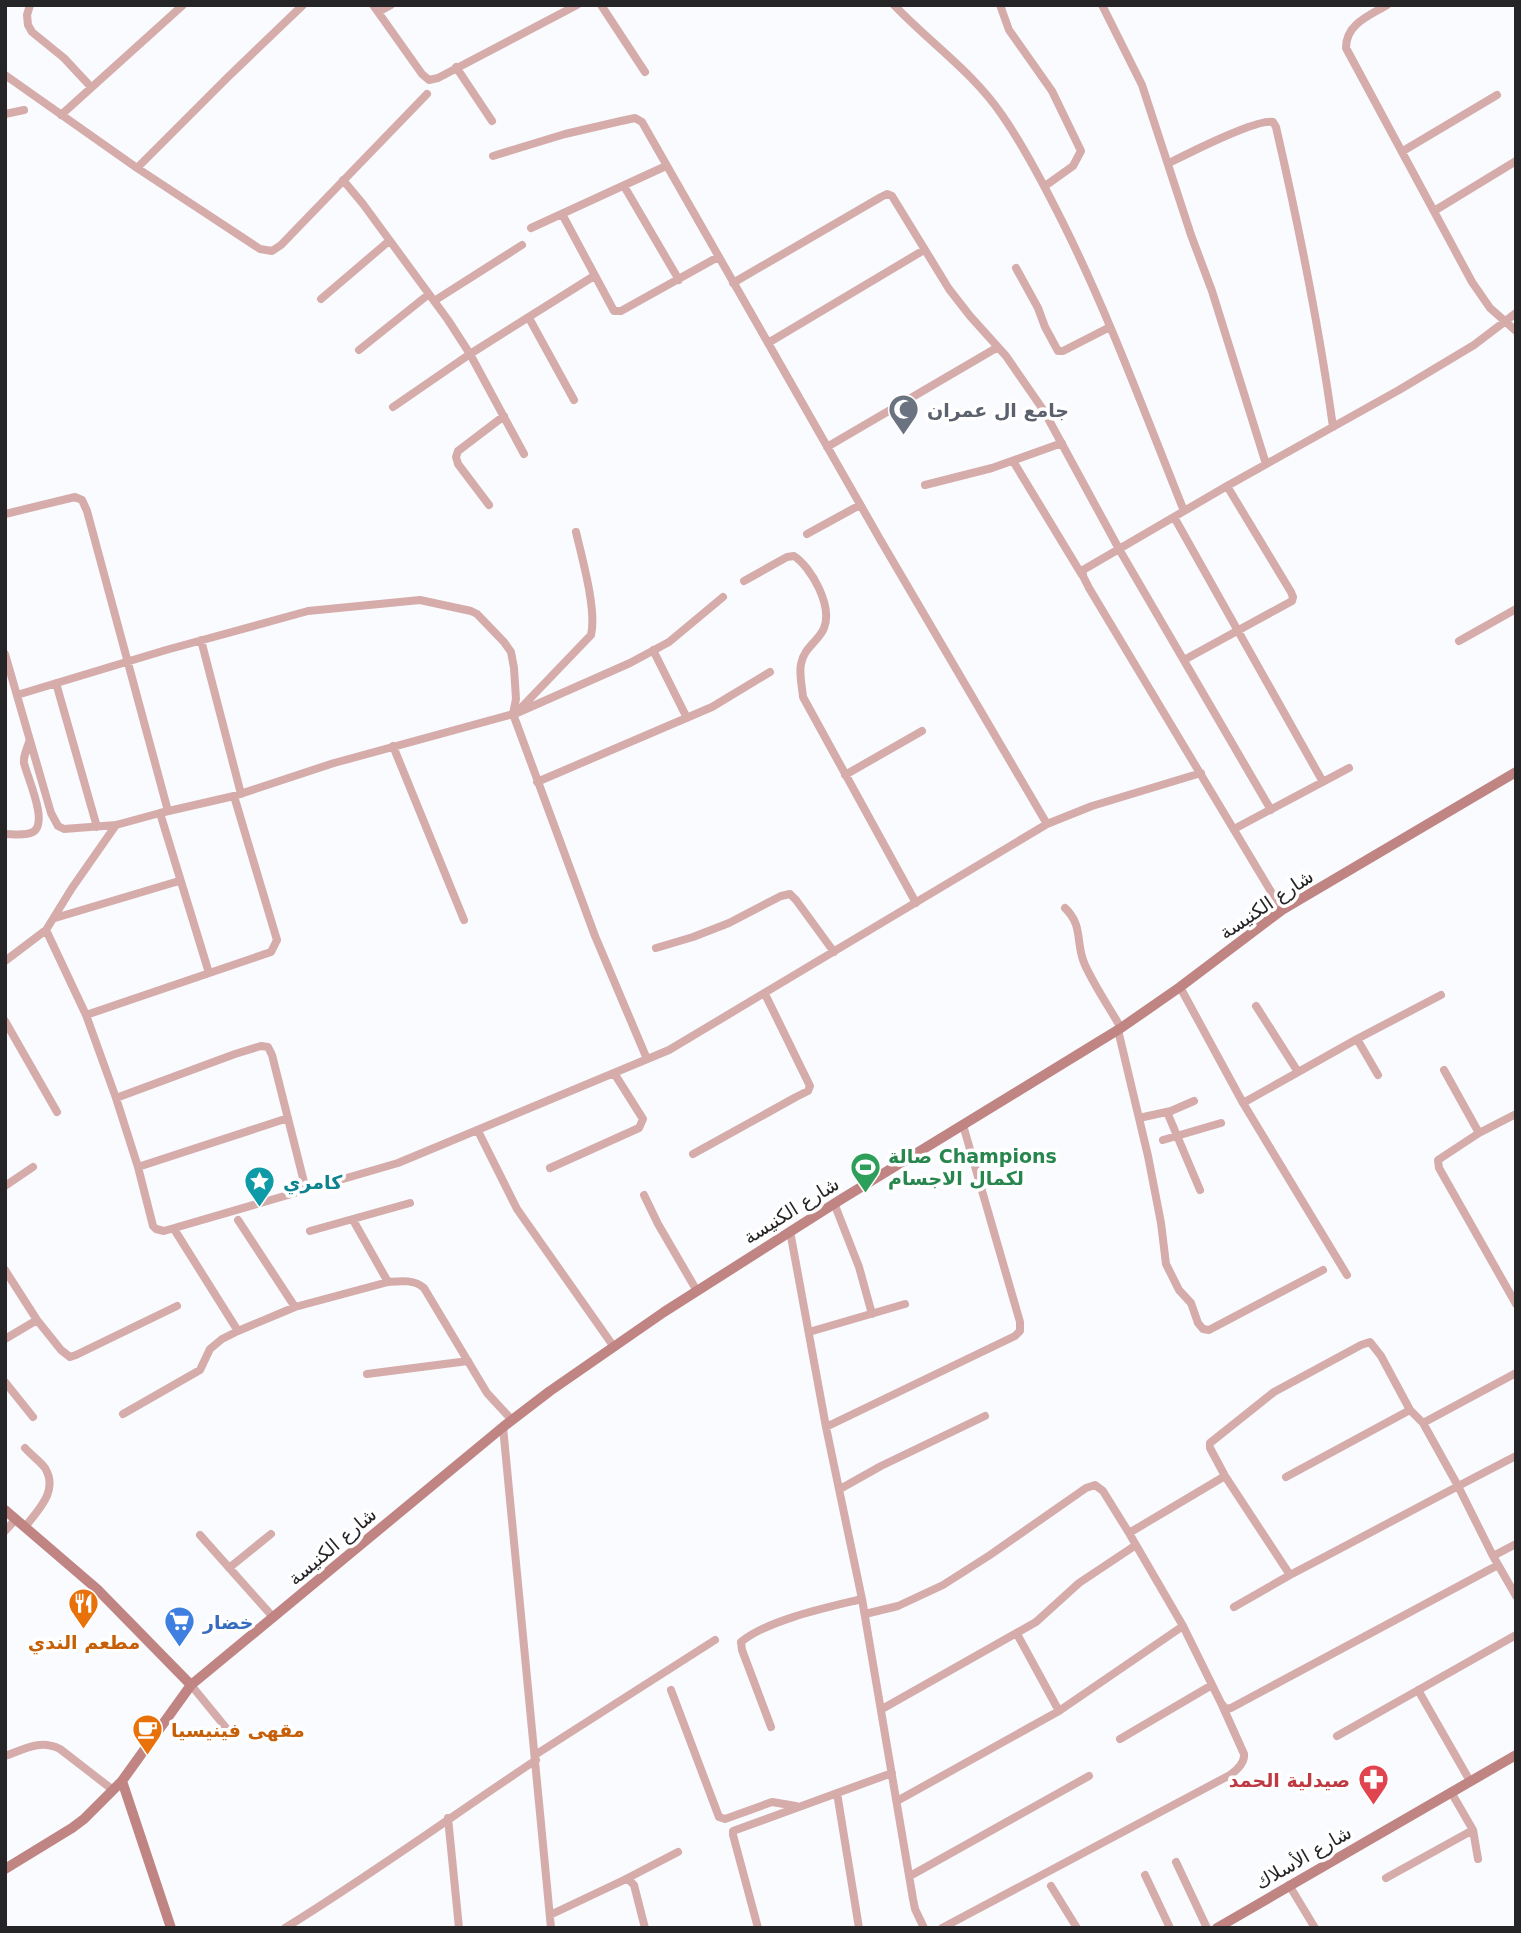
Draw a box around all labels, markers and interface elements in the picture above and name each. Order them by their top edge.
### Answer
mosque icon: جامع ال عمران [887,393,921,437]
place label: جامع ال عمران [927,399,1069,422]
street label: شارع الكنيسة [1215,865,1318,944]
place label: صالة Champions لكمال الاجسام [888,1145,1057,1190]
sports icon: صالة Champions لكمال الاجسام [848,1150,882,1194]
place icon: كامري [243,1165,277,1209]
place label: كامري [283,1171,343,1195]
street label: شارع الكنيسة [739,1172,843,1249]
street label: شارع الكنيسة [283,1503,381,1590]
restaurant icon: مطعم الندي [67,1586,101,1630]
supermarket icon: خضار [163,1605,197,1649]
place label: خضار [202,1611,254,1634]
place label: مطعم الندي [28,1631,140,1655]
cafe icon: مقهى فينيسيا [131,1713,165,1757]
place label: مقهى فينيسيا [171,1719,305,1742]
pharmacy icon: صيدلية الحمد [1356,1763,1390,1807]
place label: صيدلية الحمد [1229,1769,1350,1791]
street label: شارع الأسلاك [1251,1821,1355,1894]

